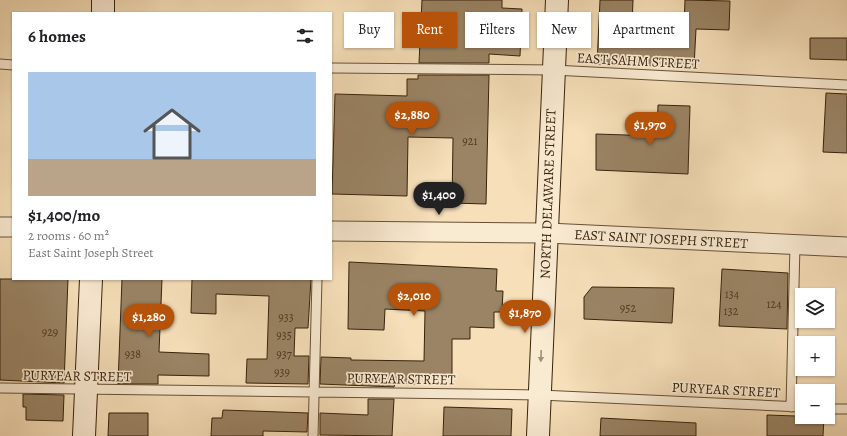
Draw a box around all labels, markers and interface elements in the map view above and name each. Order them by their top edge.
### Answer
chip: Buy [344,12,394,48]
chip: Rent [402,12,457,48]
chip: Filters [465,12,529,48]
chip: New [537,12,591,48]
chip: Apartment [599,12,689,48]
text: 6 homes [28,25,86,48]
icon: filters [294,25,316,47]
street label: EAST SAHM STREET [576,48,700,74]
icon: home [136,98,208,170]
pin: $2,880 [379,102,445,136]
text: $2,880 [395,106,429,123]
street label: NORTH DELAWARE STREET [536,108,560,280]
pin: $1,970 [617,112,683,146]
text: $1,970 [634,116,666,133]
house number: 921 [462,133,478,149]
pin: $1,400 [406,182,472,216]
text: $1,400 [422,186,456,203]
text: $1,400/mo [28,204,100,227]
street label: EAST SAINT JOSEPH STREET [574,225,749,253]
text: 2 rooms · 60 m² [28,227,109,244]
text: East Saint Joseph Street [28,244,154,261]
pin: $2,010 [381,283,447,317]
house number: 134 [725,286,740,302]
text: $2,010 [397,287,431,304]
map controls [795,288,835,424]
button: layers [795,288,835,328]
house number: 124 [766,296,782,312]
pin: $1,870 [492,300,558,334]
house number: 952 [620,300,636,316]
house number: 132 [724,303,739,319]
pin: $1,280 [116,304,182,338]
text: $1,870 [509,304,541,321]
text: $1,280 [132,308,166,325]
house number: 933 [278,309,294,325]
house number: 929 [42,324,58,340]
house number: 935 [276,327,292,343]
button: + [795,336,835,376]
house number: 938 [125,346,141,362]
house number: 937 [276,346,293,362]
one-way arrow [538,350,544,363]
house number: 939 [274,364,290,380]
street label: PURYEAR STREET [22,366,132,386]
street label: PURYEAR STREET [346,369,456,389]
street label: PURYEAR STREET [671,378,781,402]
button: − [795,384,835,424]

